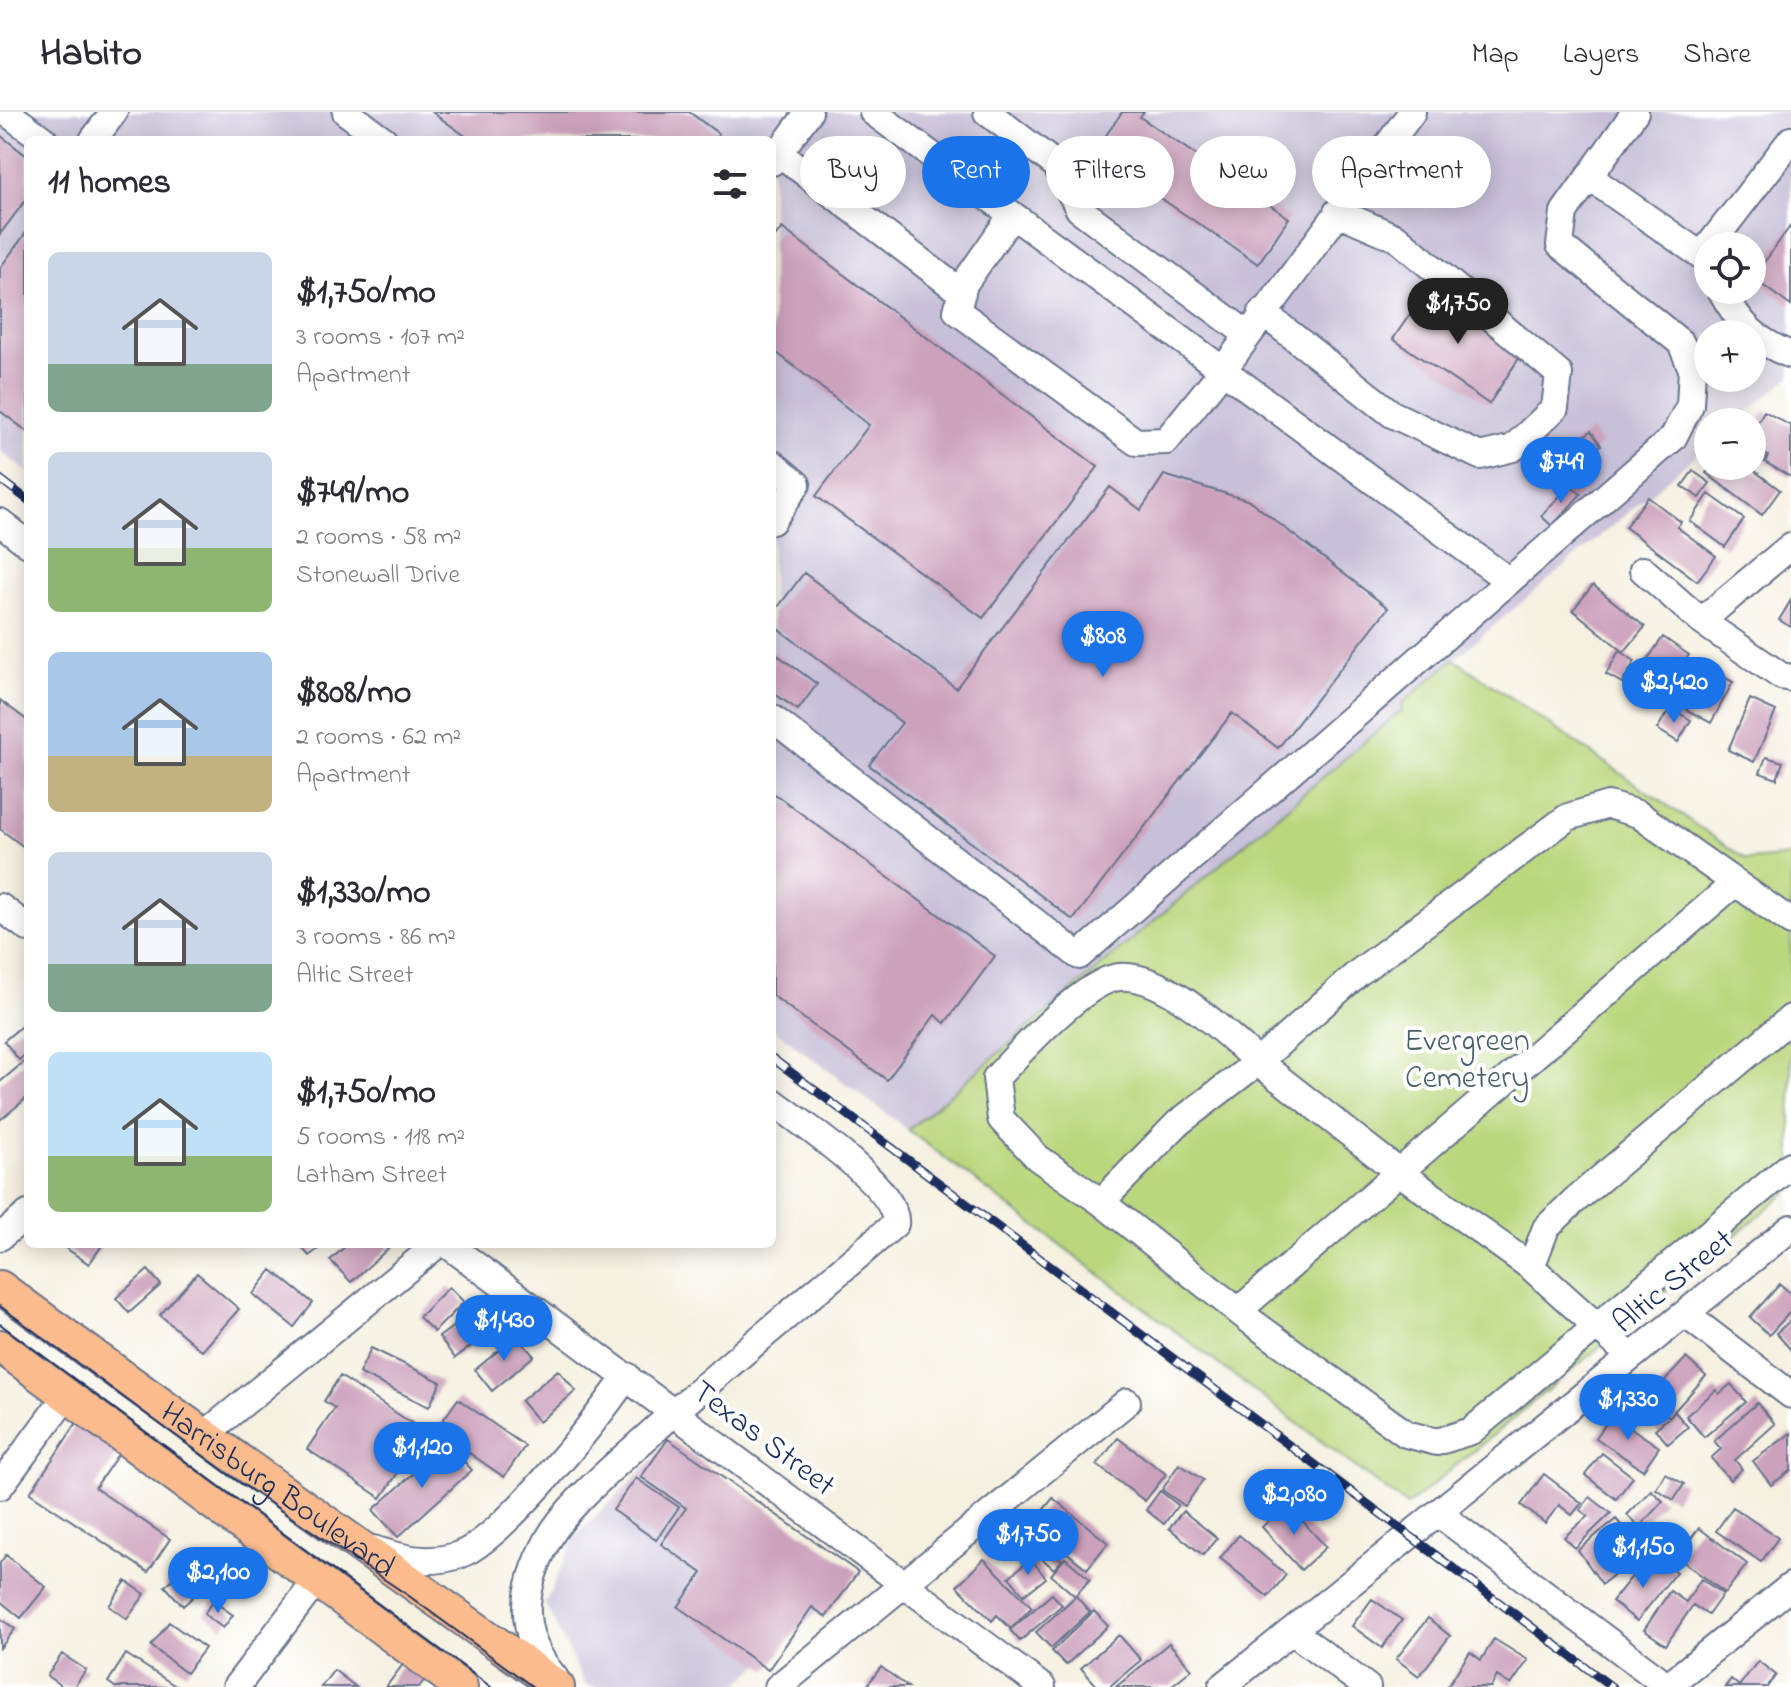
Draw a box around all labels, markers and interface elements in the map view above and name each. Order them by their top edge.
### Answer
text: Habito [40,27,142,83]
text: Map [1471,35,1519,76]
text: Layers [1563,35,1639,76]
text: Share [1683,35,1751,76]
chip: Buy [800,136,906,208]
chip: Rent [922,136,1030,208]
chip: Filters [1046,136,1174,208]
chip: New [1190,136,1296,208]
chip: Apartment [1312,136,1491,208]
text: 11 homes [48,159,171,209]
icon: filters [708,162,752,206]
map controls [1694,232,1766,480]
button: locate [1694,232,1766,304]
text: $1,750/mo [296,269,436,319]
pin: $1,750 [1393,278,1523,346]
icon: home [112,284,208,380]
text: $1,750 [1425,285,1491,323]
text: 3 rooms · 107 m² [296,319,465,357]
button: + [1694,320,1766,392]
text: Apartment [296,357,410,395]
button: − [1694,408,1766,480]
pin: $749 [1514,437,1608,505]
text: $749 [1539,444,1583,482]
text: $749/mo [296,469,409,519]
icon: home [112,484,208,580]
text: 2 rooms · 58 m² [296,519,462,557]
text: Stonewall Drive [296,557,460,595]
pin: $808 [1056,611,1150,679]
text: $808 [1080,618,1126,656]
pin: $2,420 [1609,657,1739,725]
text: $2,420 [1640,664,1708,702]
text: $808/mo [296,669,411,719]
icon: home [112,684,208,780]
text: 2 rooms · 62 m² [296,719,461,757]
text: Apartment [296,757,410,795]
text: $1,330/mo [296,869,431,919]
icon: home [112,884,208,980]
text: 3 rooms · 86 m² [296,919,456,957]
text: Altic Street [296,957,413,995]
park label: Evergreen Cemetery [1404,1019,1530,1103]
text: $1,750/mo [296,1069,436,1119]
icon: home [112,1084,208,1180]
text: 5 rooms · 118 m² [296,1119,465,1157]
text: Latham Street [296,1157,447,1195]
street label: Altic Street [1603,1219,1745,1346]
pin: $1,430 [439,1295,569,1363]
text: $1,430 [473,1302,535,1340]
street label: Texas Street [681,1370,845,1510]
pin: $1,330 [1563,1374,1693,1442]
text: $1,330 [1597,1381,1659,1419]
street label: Harrisburg Boulevard [150,1391,404,1591]
pin: $1,120 [357,1422,487,1490]
text: $1,120 [392,1429,452,1467]
pin: $2,080 [1229,1469,1359,1537]
text: $2,080 [1261,1476,1327,1514]
pin: $1,750 [963,1509,1093,1577]
text: $1,750 [995,1516,1061,1554]
pin: $1,150 [1578,1522,1708,1590]
text: $1,150 [1612,1529,1674,1567]
pin: $2,100 [153,1547,283,1615]
text: $2,100 [186,1554,250,1592]

